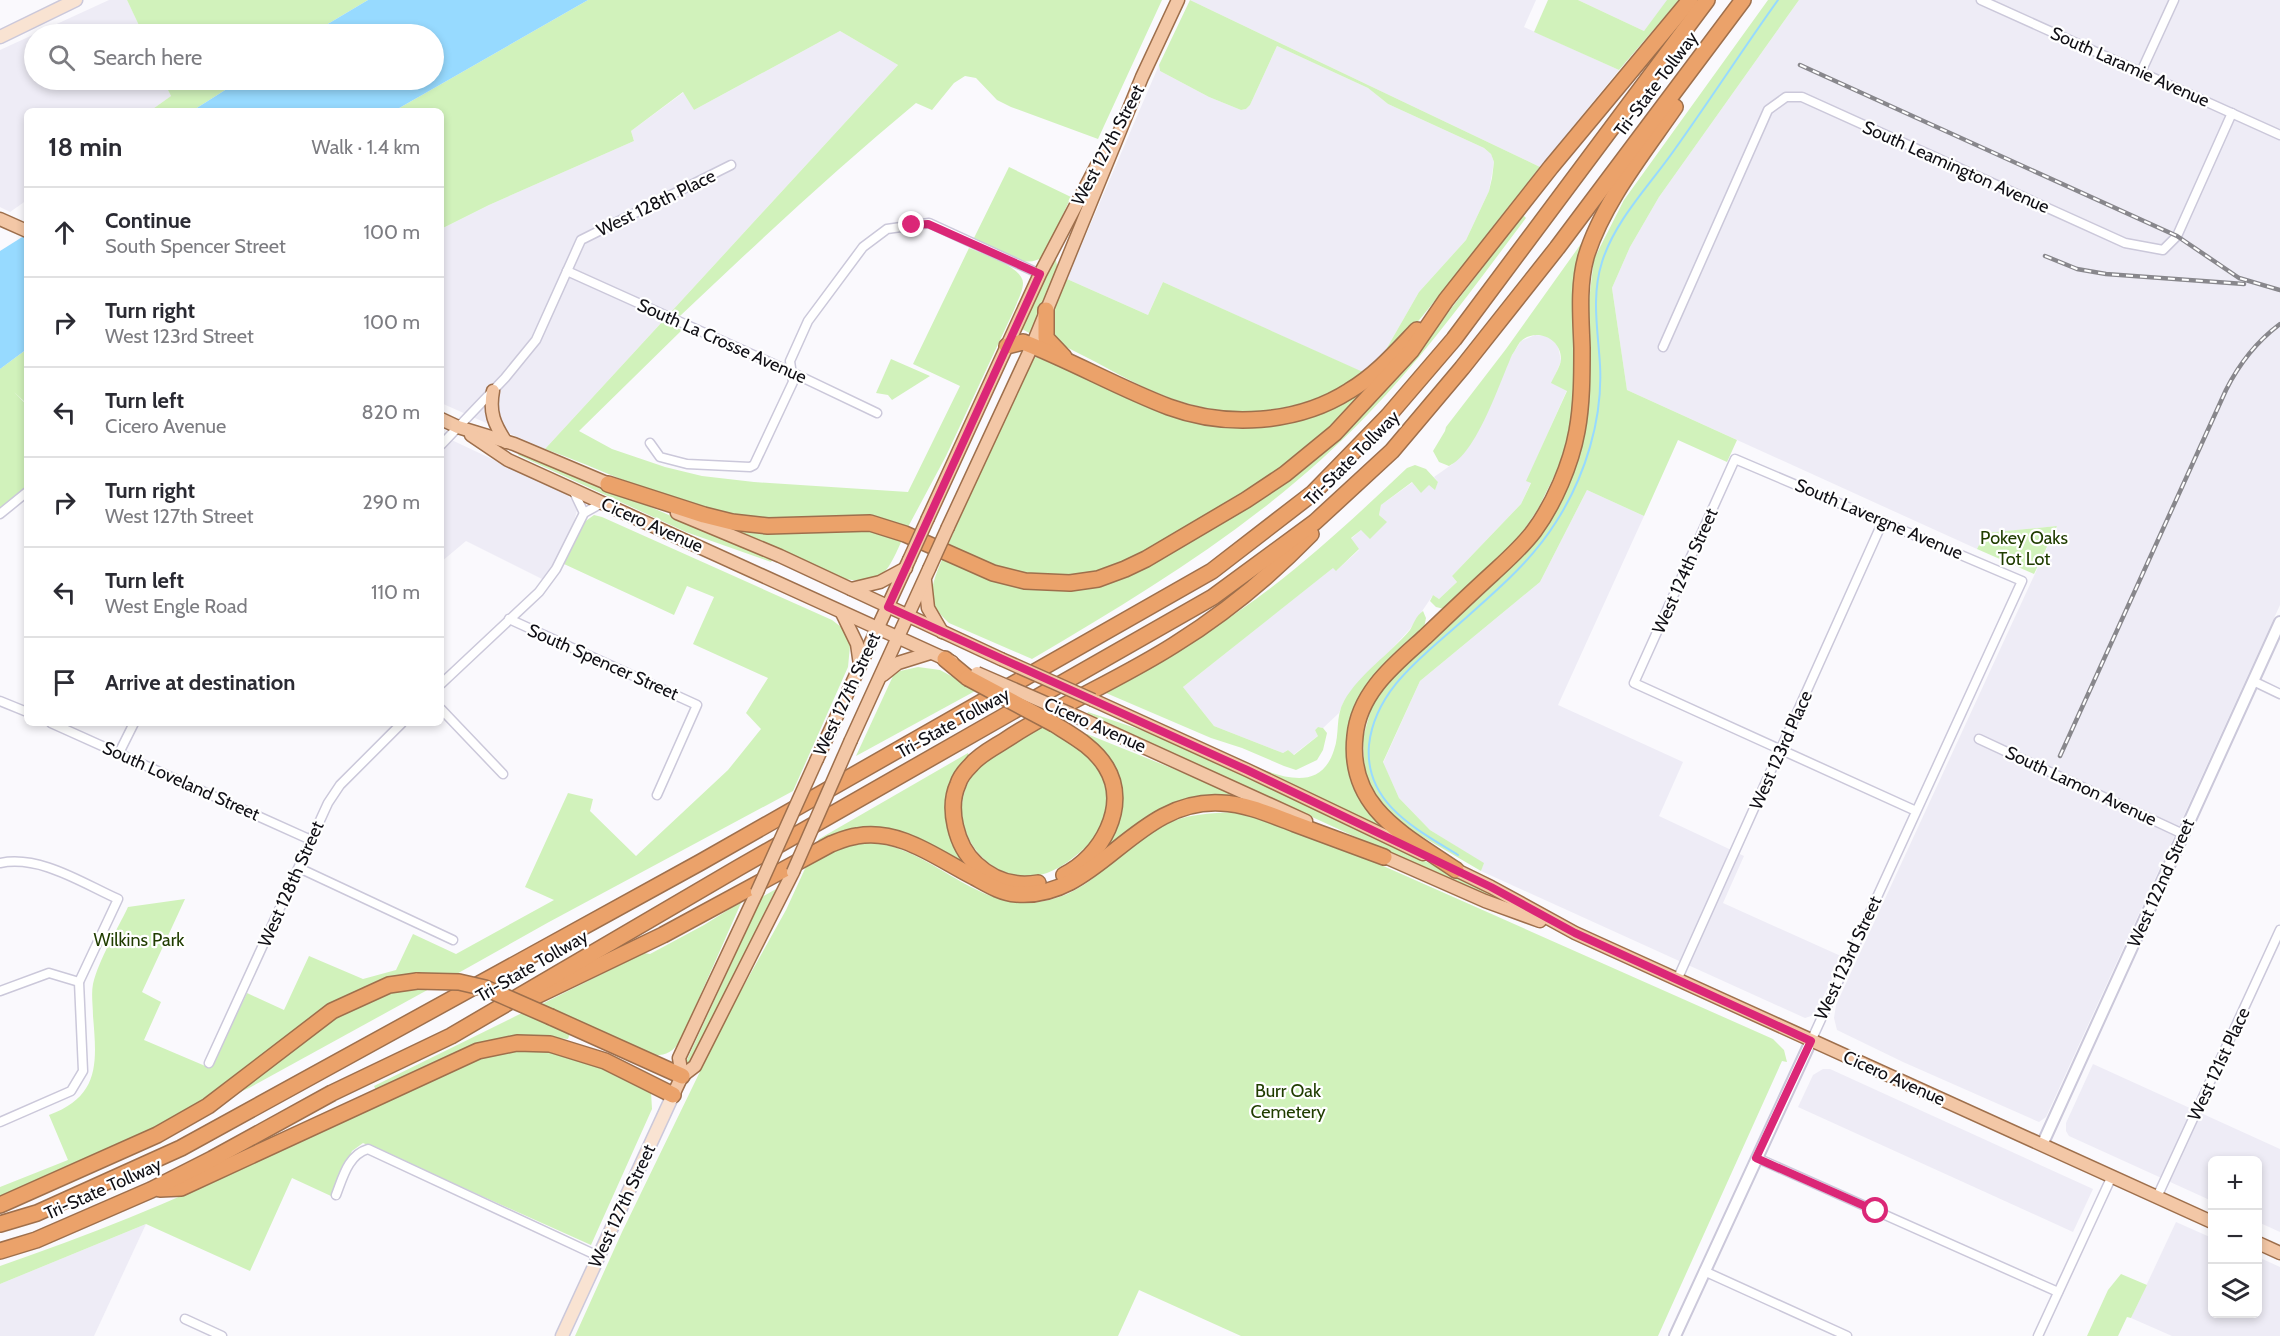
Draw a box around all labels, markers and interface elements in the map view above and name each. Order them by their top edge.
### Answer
street label: South Laramie Avenue [2047,22,2213,112]
search box [24,24,444,90]
street label: Tri-State Tollway [1609,27,1703,141]
icon: search [45,41,78,74]
text: Search here [93,44,202,71]
street label: West 127th Street [1067,81,1149,209]
street label: South Leamington Avenue [1859,116,2053,218]
text: 18 min [48,131,122,163]
text: Walk · 1.4 km [312,135,420,159]
street label: West 128th Place [593,165,719,241]
text: Continue [105,207,191,234]
route end [898,211,924,237]
icon: ahead [48,216,81,249]
text: 100 m [364,220,420,244]
text: South Spencer Street [105,234,286,258]
street label: South La Crosse Avenue [634,294,810,388]
text: Turn right [105,297,195,324]
icon: right [48,306,81,339]
text: 100 m [364,310,420,334]
text: West 123rd Street [105,324,254,348]
text: Turn left [105,387,184,414]
icon: left [48,396,81,429]
text: 820 m [361,400,420,424]
street label: Tri-State Tollway [1300,406,1404,510]
text: Cicero Avenue [105,414,226,438]
street label: South Lavergne Avenue [1792,474,1966,564]
text: Turn right [105,477,195,504]
icon: right [48,486,81,519]
text: 290 m [362,490,420,514]
street label: Cicero Avenue [598,493,706,557]
text: West 127th Street [105,504,253,528]
street label: West 124th Street [1648,505,1722,637]
park label: Pokey Oaks Tot Lot [1980,527,2068,570]
text: Turn left [105,567,184,594]
icon: left [48,576,81,609]
text: 110 m [371,580,420,604]
text: West Engle Road [105,594,248,618]
street label: South Spencer Street [524,619,682,705]
street label: West 127th Street [809,629,885,759]
icon: arrive [48,666,81,699]
text: Arrive at destination [105,669,295,696]
street label: Tri-State Tollway [893,683,1013,763]
street label: West 123rd Place [1745,687,1817,813]
street label: Cicero Avenue [1041,693,1149,757]
street label: South Loveland Street [99,736,263,826]
street label: South Lamon Avenue [2002,741,2160,831]
street label: West 122nd Street [2123,815,2199,951]
street label: West 128th Street [253,818,329,950]
street label: West 123rd Street [1810,893,1886,1023]
street label: Tri-State Tollway [472,925,592,1007]
park label: Wilkins Park [94,929,185,951]
street label: West 121st Place [2183,1004,2255,1124]
street label: Cicero Avenue [1840,1046,1948,1110]
park label: Burr Oak Cemetery [1250,1080,1326,1123]
street label: West 127th Street [584,1141,660,1271]
street label: Tri-State Tollway [41,1153,165,1225]
map controls [2208,1156,2262,1318]
button: + [2208,1156,2262,1210]
route start [1862,1197,1888,1223]
button: − [2208,1210,2262,1264]
button: layers [2208,1264,2262,1318]

